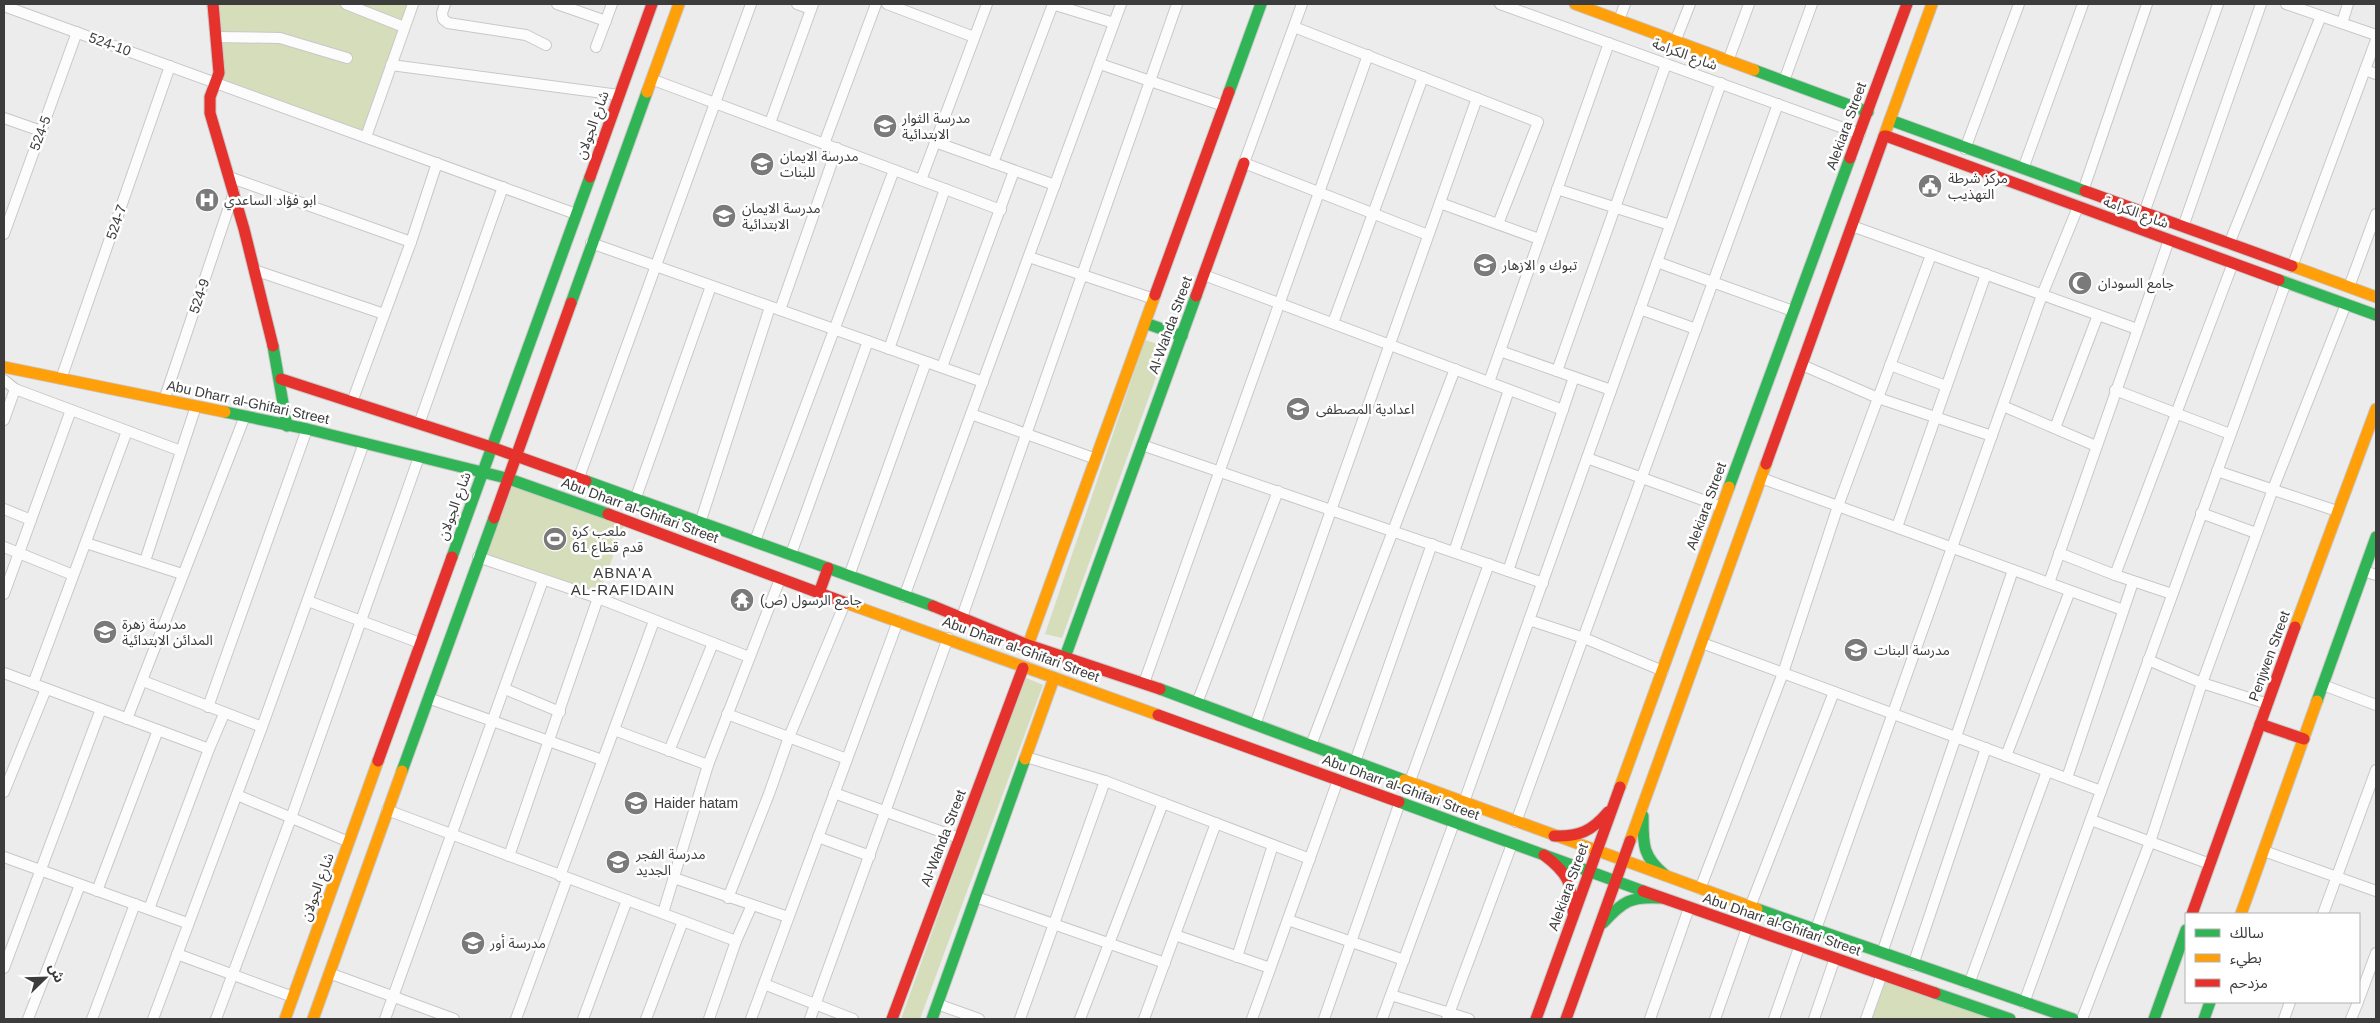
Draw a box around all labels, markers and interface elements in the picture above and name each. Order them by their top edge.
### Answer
street label: 524-10 [87,29,133,59]
street label: شارع الكرامة [1649,35,1720,76]
street label: Alekiara Street [1823,80,1869,172]
street label: شارع الجولان [572,89,615,162]
place label: مدرسة الثوار الابتدائية [901,110,970,142]
street label: 524-5 [26,113,54,153]
school or university icon: مدرسة الثوار الابتدائية [872,113,898,139]
place label: مدرسة الايمان للبنات [780,148,859,180]
school or university icon: مدرسة الايمان للبنات [749,151,775,177]
place label: مركز شرطة التهذيب [1948,170,2008,203]
public building icon: مركز شرطة التهذيب [1917,173,1943,199]
hospital icon: ابو فؤاد الساعدي [194,187,220,213]
place label: ابو فؤاد الساعدي [224,192,316,211]
street label: شارع الكرامة [2100,193,2171,234]
place label: مدرسة الايمان الابتدائية [742,200,821,232]
street label: 524-7 [103,202,129,242]
school or university icon: مدرسة الايمان الابتدائية [711,203,737,229]
school or university icon: تبوك و الازهار [1472,252,1498,278]
place label: تبوك و الازهار [1501,257,1577,274]
mosque icon: جامع السودان [2067,270,2093,296]
street label: Al-Wahda Street [1145,274,1195,376]
place label: جامع السودان [2098,275,2174,294]
street label: 524-9 [186,276,212,316]
street label: Abu Dharr al-Ghifari Street [165,377,331,427]
school or university icon: اعدادية المصطفى [1285,396,1311,422]
place label: اعدادية المصطفى [1316,401,1414,418]
street label: Alekiara Street [1683,460,1729,552]
street label: شارع الجولان [434,470,477,543]
street label: Abu Dharr al-Ghifari Street [559,474,721,546]
place label: ملعب كرة قدم قطاع 61 [572,523,643,558]
sports icon: ملعب كرة قدم قطاع 61 [542,526,568,552]
district label: ABNA'A AL-RAFIDAIN [571,564,675,598]
temple icon: جامع الرسول (ص) [729,587,755,613]
place label: جامع الرسول (ص) [760,592,862,611]
street label: Penjwen Street [2245,609,2293,703]
street label: Abu Dharr al-Ghifari Street [940,613,1102,685]
place label: مدرسة زهرة المدائن الابتدائية [122,616,213,649]
school or university icon: مدرسة زهرة المدائن الابتدائية [92,619,118,645]
school or university icon: مدرسة البنات [1843,637,1869,663]
place label: مدرسة البنات [1874,642,1950,659]
street label: Abu Dharr al-Ghifari Street [1320,751,1482,823]
street label: Al-Wahda Street [917,787,969,889]
school or university icon: Haider hatam [623,790,649,816]
place label: Haider hatam [654,795,738,811]
street label: Alekiara Street [1545,841,1591,933]
place label: مدرسة الفجر الجديد [635,846,706,878]
school or university icon: مدرسة الفجر الجديد [605,849,631,875]
street label: شارع الجولان [297,851,340,924]
street label: Abu Dharr al-Ghifari Street [1701,889,1863,959]
legend [2185,913,2360,1003]
text: سالك [2230,924,2264,941]
school or university icon: مدرسة أور [460,930,486,956]
place label: مدرسة أور [489,934,546,952]
text: بطيء [2230,949,2262,969]
north arrow [20,953,70,1003]
text: ش [46,961,68,985]
text: مزدحم [2230,974,2268,994]

